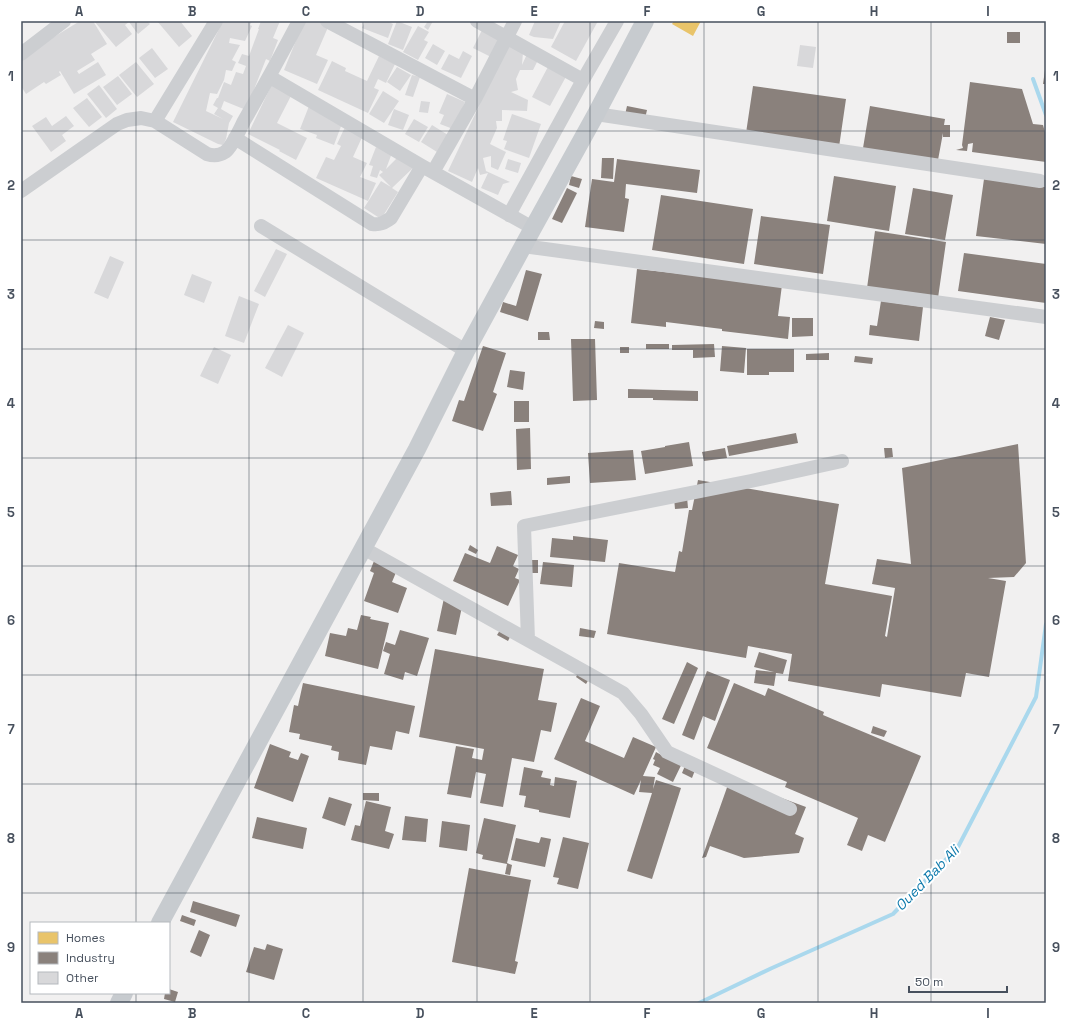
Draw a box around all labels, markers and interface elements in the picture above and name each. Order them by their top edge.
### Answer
text: A [75,3,84,20]
text: B [188,3,197,20]
text: C [302,3,310,20]
text: D [416,3,425,20]
text: E [530,3,538,20]
text: F [644,3,651,20]
text: G [757,3,765,20]
text: H [870,3,878,20]
text: I [986,3,990,20]
text: 1 [8,68,14,85]
text: 1 [1053,68,1059,85]
text: 2 [7,177,15,194]
text: 2 [1052,177,1060,194]
text: 3 [7,286,15,303]
text: 3 [1052,286,1060,303]
text: 4 [7,395,15,412]
text: 4 [1052,395,1060,412]
text: 5 [7,504,15,521]
text: 5 [1052,504,1060,521]
text: 6 [7,612,15,629]
text: 6 [1052,612,1060,629]
text: 7 [7,721,15,738]
text: 7 [1052,721,1060,738]
text: 8 [7,830,15,847]
text: 8 [1052,830,1060,847]
water label: Oued Bab Ali [891,840,964,915]
legend [30,922,170,994]
text: Homes [66,930,105,946]
text: 9 [7,939,15,956]
text: 9 [1052,939,1060,956]
text: Industry [66,950,115,966]
scale bar [909,968,1007,994]
text: Other [66,970,99,986]
text: 50 m [915,974,943,990]
text: A [75,1005,84,1022]
text: B [188,1005,197,1022]
text: C [302,1005,310,1022]
text: D [416,1005,425,1022]
text: E [530,1005,538,1022]
text: F [644,1005,651,1022]
text: G [757,1005,765,1022]
text: H [870,1005,878,1022]
text: I [986,1005,990,1022]

